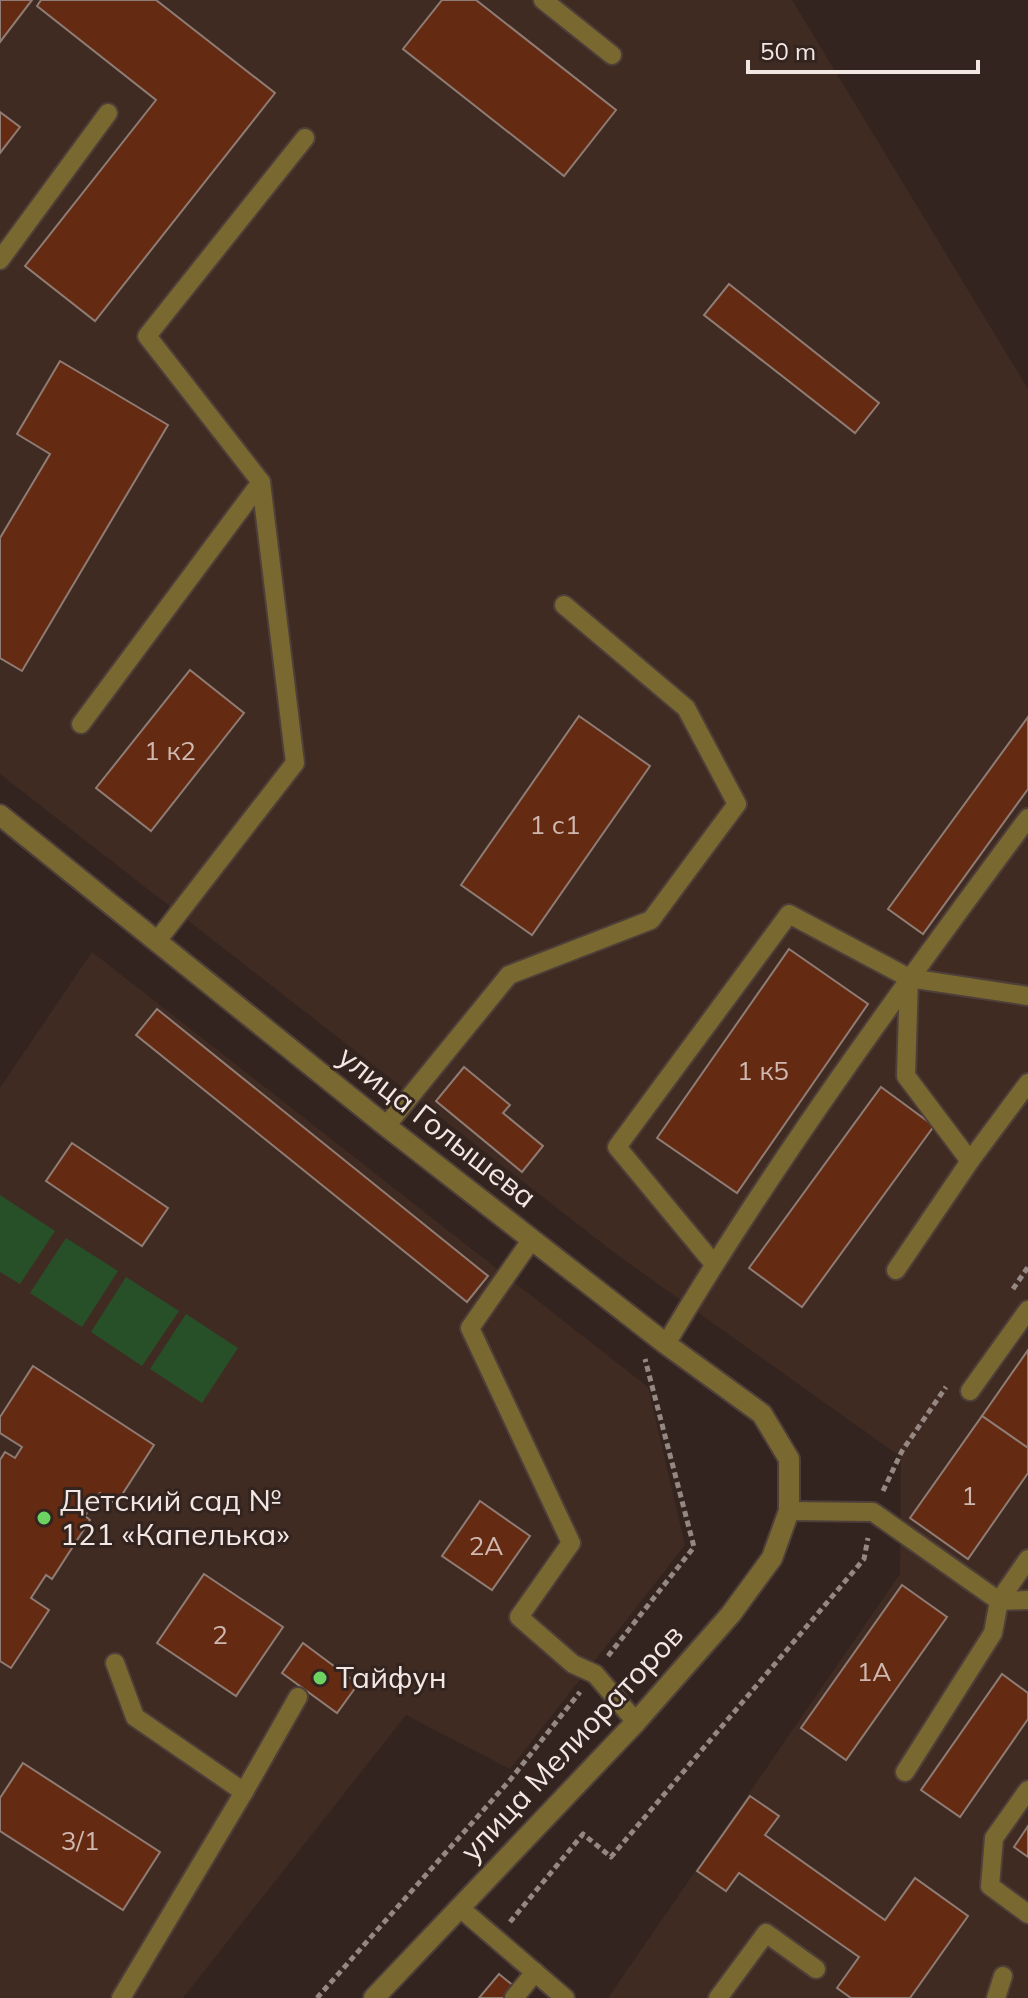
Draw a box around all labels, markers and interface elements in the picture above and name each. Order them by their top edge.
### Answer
scale bar [748,24,978,74]
text: 50 m [760,36,816,66]
house number: 1 к2 [144,734,196,767]
house number: 1 с1 [529,808,581,841]
street label: улица Голышева [331,1037,544,1216]
house number: 1 к5 [737,1054,789,1087]
house number: 1 [961,1479,977,1512]
place label: Детский сад № 121 «Капелька» [60,1481,290,1553]
marker: Детский сад № 121 «Капелька» [35,1509,53,1527]
house number: 2А [469,1529,503,1562]
street label: улица Мелиораторов [451,1616,691,1869]
house number: 2 [212,1618,228,1651]
house number: 1А [857,1655,891,1688]
place label: Тайфун [336,1658,447,1696]
marker: Тайфун [311,1669,329,1687]
house number: 3/1 [61,1824,99,1857]

